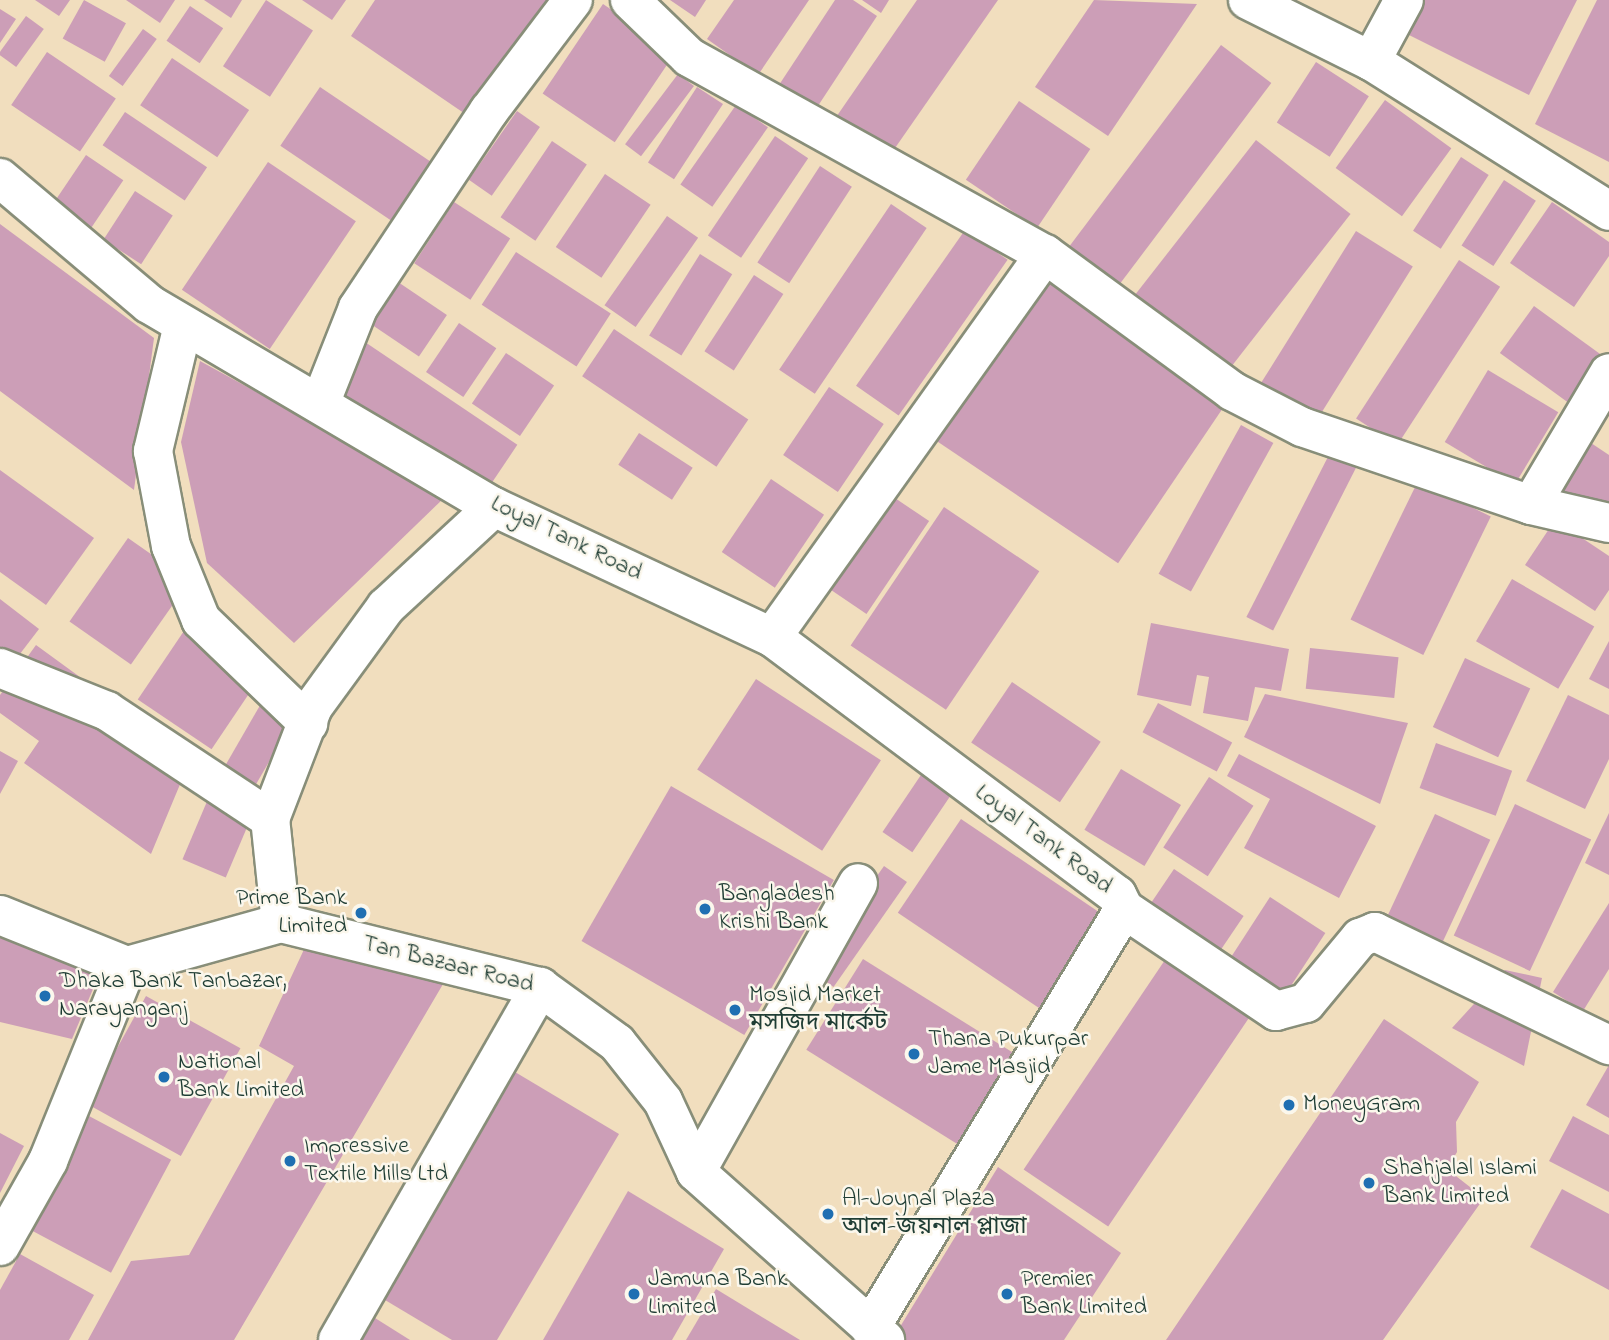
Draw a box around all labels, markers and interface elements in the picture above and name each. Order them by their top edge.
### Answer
street label: Loyal Tank Road [486,490,646,588]
street label: Loyal Tank Road [968,779,1118,901]
place label: Bangladesh Krishi Bank [719,881,835,937]
place label: Prime Bank Limited [236,885,347,941]
marker: Bangladesh Krishi Bank [697,901,713,917]
marker: Prime Bank Limited [353,905,369,921]
street label: Tan Bazaar Road [359,930,537,1000]
place label: Dhaka Bank Tanbazar, Narayanganj [59,968,287,1024]
place label: Mosjid Market মসজিদ মার্কেট [749,982,887,1038]
marker: Dhaka Bank Tanbazar, Narayanganj [37,988,53,1004]
marker: Mosjid Market মসজিদ মার্কেট [727,1002,743,1018]
place label: Thana Pukurpar Jame Masjid [928,1026,1088,1082]
marker: Thana Pukurpar Jame Masjid [906,1046,922,1062]
place label: National Bank Limited [178,1049,304,1105]
marker: National Bank Limited [156,1069,172,1085]
place label: MoneyGram [1303,1091,1420,1119]
marker: MoneyGram [1281,1097,1297,1113]
place label: Impressive Textile Mills Ltd [304,1133,448,1189]
marker: Impressive Textile Mills Ltd [282,1153,298,1169]
place label: Shahjalal Islami Bank Limited [1383,1155,1537,1211]
marker: Shahjalal Islami Bank Limited [1361,1175,1377,1191]
place label: Al-Joynal Plaza আল-জয়নাল প্লাজা [842,1186,1027,1242]
marker: Al-Joynal Plaza আল-জয়নাল প্লাজা [820,1206,836,1222]
place label: Jamuna Bank Limited [648,1266,787,1322]
place label: Premier Bank Limited [1021,1266,1147,1322]
marker: Jamuna Bank Limited [626,1286,642,1302]
marker: Premier Bank Limited [999,1286,1015,1302]

